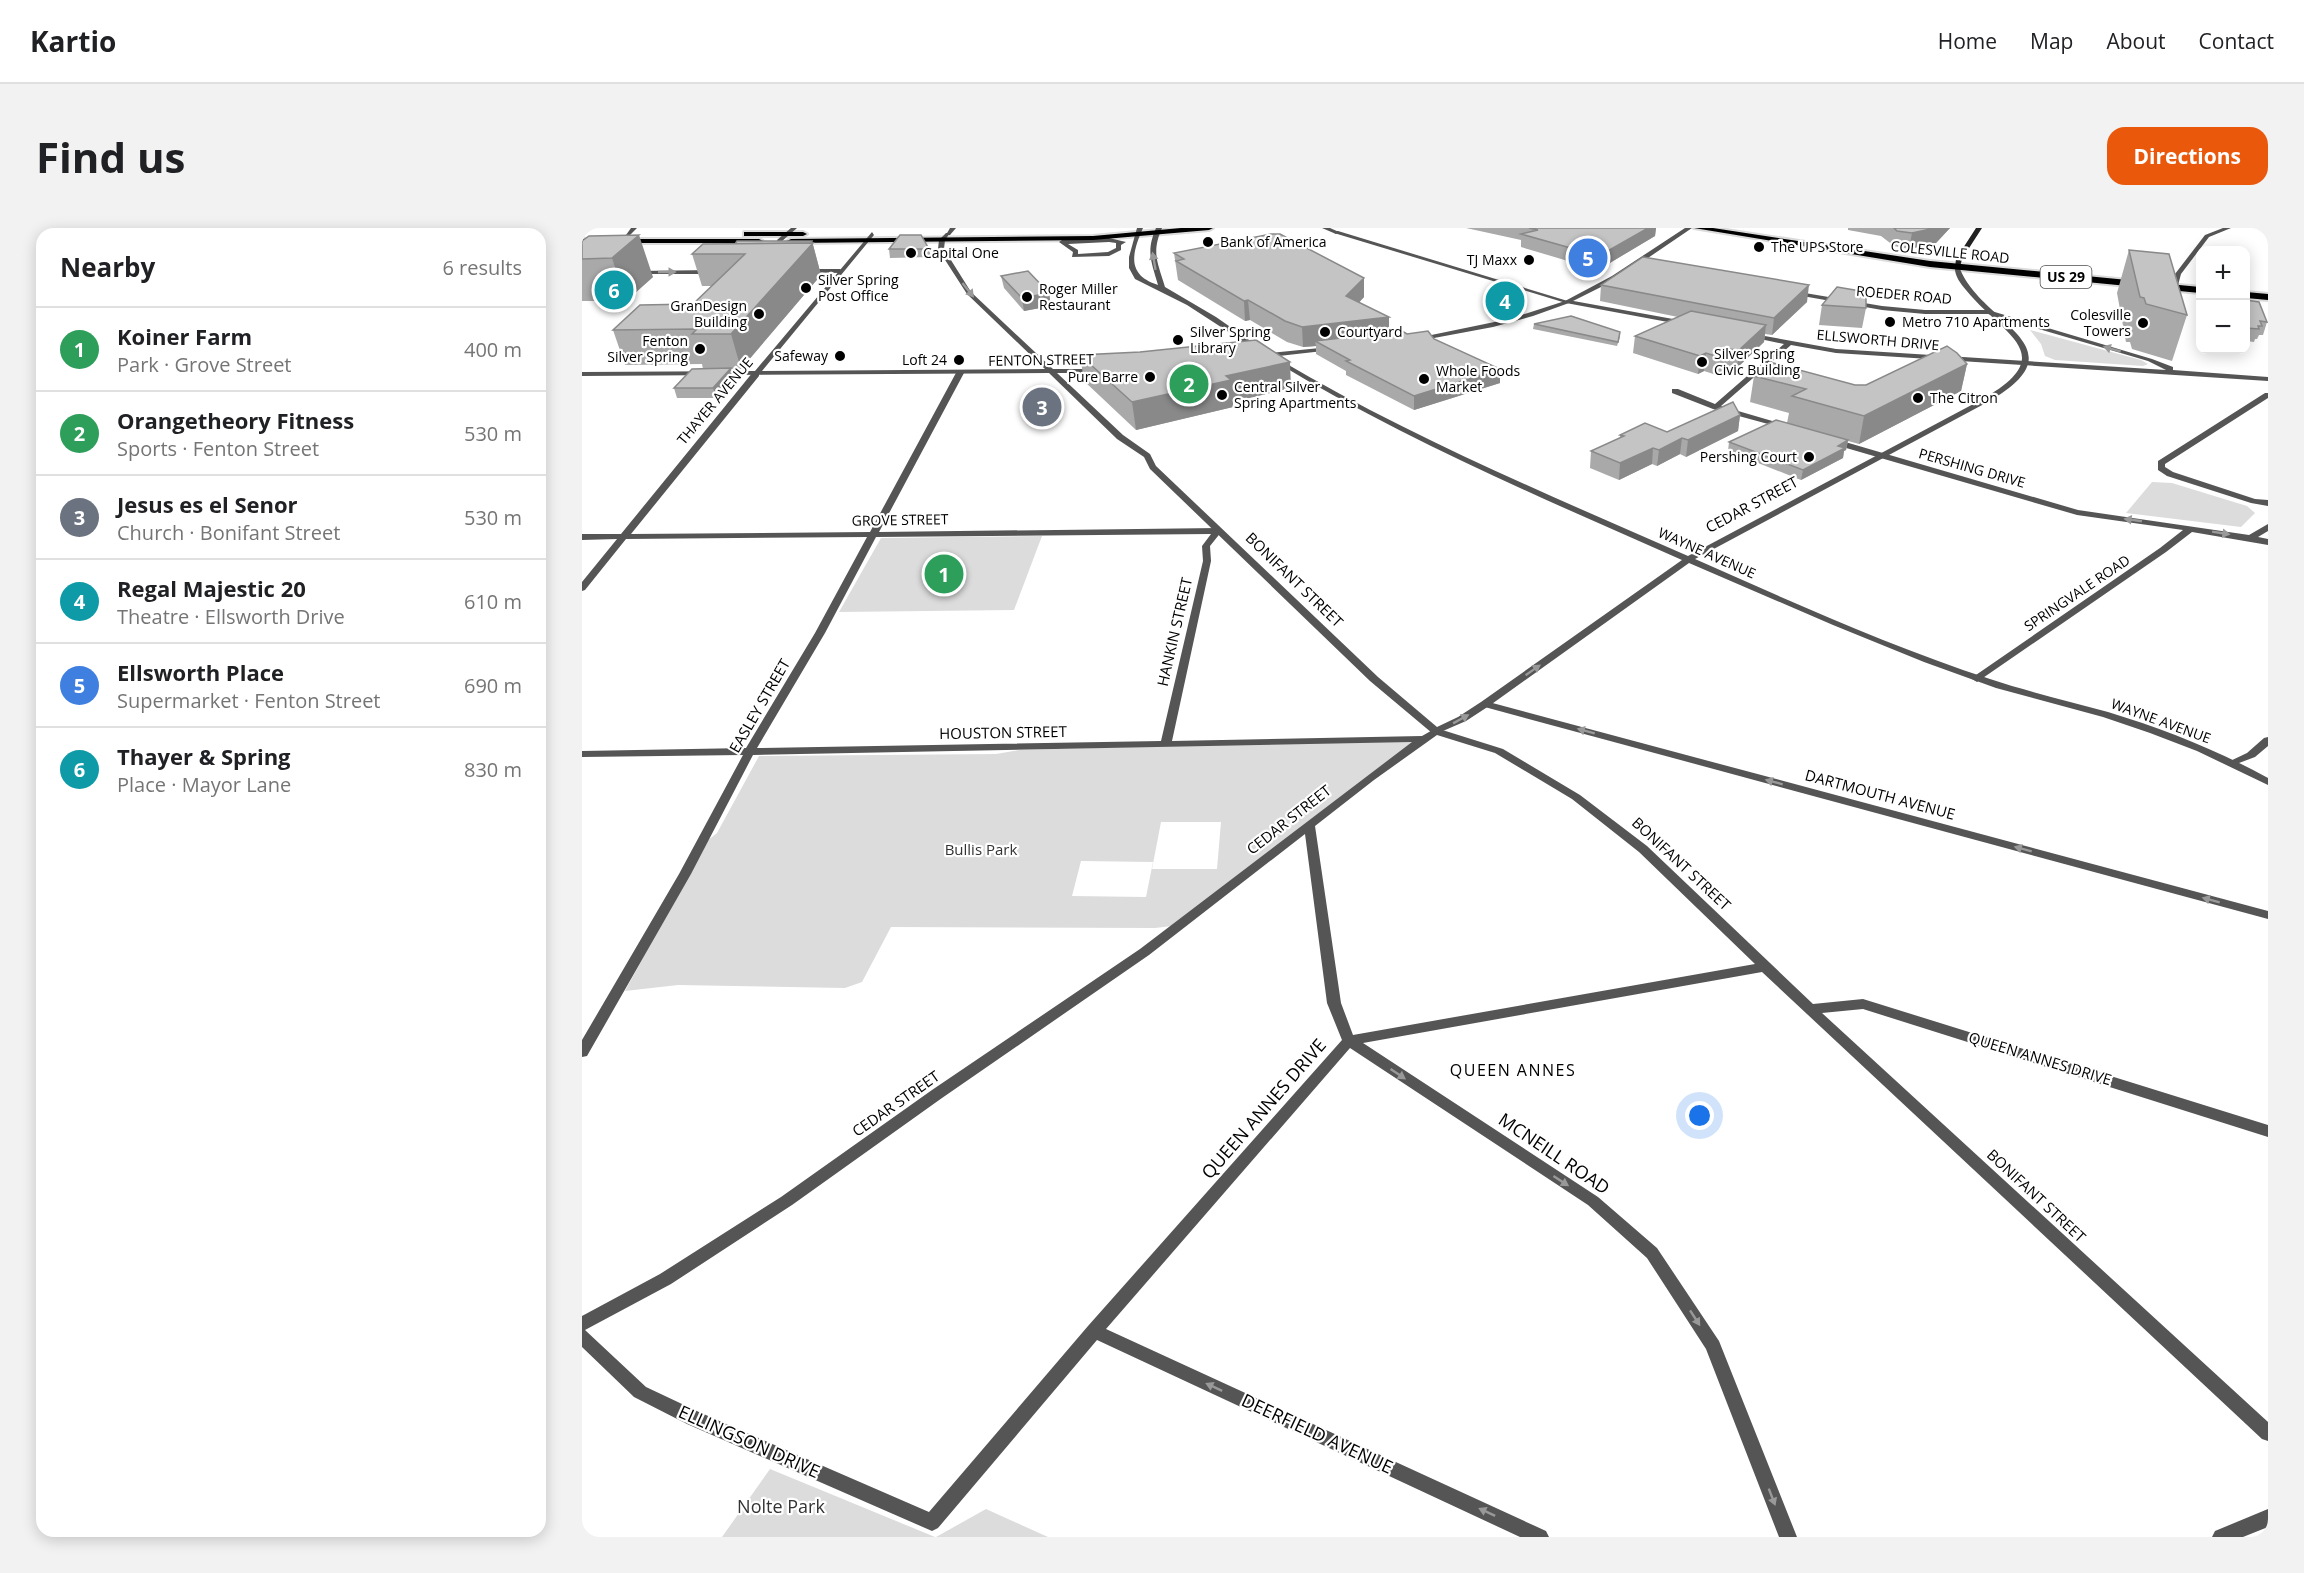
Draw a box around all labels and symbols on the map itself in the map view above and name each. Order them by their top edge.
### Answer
place label: Bank of America [1220,232,1327,251]
marker: Bank of America [1201,235,1215,249]
pin: 5 [1568,236,1608,280]
street label: COLESVILLE ROAD [1890,236,2010,267]
place label: The UPS Store [1771,237,1864,256]
marker: The UPS Store [1752,240,1766,254]
place label: Capital One [923,243,999,262]
marker: Capital One [904,246,918,260]
place label: TJ Maxx [1467,250,1518,269]
one-way arrow [1150,251,1159,270]
marker: TJ Maxx [1522,253,1536,267]
road number: US 29 [2040,266,2092,288]
one-way arrow [658,267,677,277]
pin: 6 [594,268,633,312]
place label: Silver Spring Post Office [818,270,899,305]
pin: 4 [1486,278,1524,324]
place label: Roger Miller Restaurant [1039,279,1118,314]
marker: Silver Spring Post Office [799,281,813,295]
street label: ROEDER ROAD [1855,281,1953,308]
one-way arrow [962,283,974,298]
marker: Roger Miller Restaurant [1020,290,1034,304]
place label: GranDesign Building [670,296,747,331]
place label: Colesville Towers [2070,305,2131,340]
marker: GranDesign Building [752,307,766,321]
place label: Metro 710 Apartments [1902,312,2050,331]
marker: Metro 710 Apartments [1883,315,1897,329]
marker: Colesville Towers [2136,316,2150,330]
place label: Silver Spring Library [1190,322,1271,357]
place label: Courtyard [1337,322,1403,341]
marker: Courtyard [1318,325,1332,339]
street label: ELLSWORTH DRIVE [1816,325,1940,354]
place label: Fenton Silver Spring [607,331,688,366]
marker: Silver Spring Library [1171,333,1185,347]
marker: Fenton Silver Spring [693,342,707,356]
place label: Silver Spring Civic Building [1714,344,1801,379]
one-way arrow [2103,344,2121,353]
place label: Safeway [774,346,829,365]
marker: Safeway [833,349,847,363]
street label: FENTON STREET [988,349,1094,370]
place label: Loft 24 [902,350,947,369]
street label: THAYER AVENUE [673,353,757,448]
marker: Loft 24 [952,353,966,367]
marker: Silver Spring Civic Building [1695,355,1709,369]
place label: Whole Foods Market [1436,361,1521,396]
pin: 2 [1170,362,1208,406]
place label: Pure Barre [1068,367,1138,386]
marker: Pure Barre [1143,370,1157,384]
marker: Whole Foods Market [1417,372,1431,386]
place label: Central Silver Spring Apartments [1234,377,1357,412]
pin: 3 [1022,384,1062,429]
marker: Central Silver Spring Apartments [1215,388,1229,402]
place label: The Citron [1930,388,1998,407]
marker: The Citron [1911,391,1925,405]
street label: PERSHING DRIVE [1917,443,2028,492]
place label: Pershing Court [1700,447,1797,466]
marker: Pershing Court [1802,450,1816,464]
street label: CEDAR STREET [1702,471,1802,537]
street label: GROVE STREET [851,509,949,530]
one-way arrow [2124,515,2143,524]
street label: WAYNE AVENUE [1655,522,1759,583]
street label: BONIFANT STREET [1242,528,1348,632]
one-way arrow [2212,528,2231,537]
street label: SPRINGVALE ROAD [2020,550,2133,635]
pin: 1 [924,552,964,596]
street label: HANKIN STREET [1152,575,1196,688]
street label: EASLEY STREET [724,654,794,756]
one-way arrow [1524,664,1540,676]
street label: WAYNE AVENUE [2109,694,2214,747]
one-way arrow [1453,714,1470,724]
street label: HOUSTON STREET [939,721,1068,743]
one-way arrow [1577,726,1595,736]
street label: DARTMOUTH AVENUE [1803,764,1957,824]
one-way arrow [1765,777,1783,786]
street label: CEDAR STREET [1242,779,1335,858]
street label: BONIFANT STREET [1628,812,1736,915]
park label: Bullis Park [945,839,1017,859]
one-way arrow [2014,844,2032,853]
one-way arrow [2202,894,2221,904]
street label: QUEEN ANNES DRIVE [1966,1027,2114,1089]
street label: QUEEN ANNES DRIVE [1196,1033,1331,1184]
district label: QUEEN ANNES [1450,1059,1576,1081]
street label: CEDAR STREET [848,1065,944,1141]
one-way arrow [1389,1068,1405,1080]
your location [1685,1101,1714,1130]
street label: MCNEILL ROAD [1494,1107,1615,1199]
street label: BONIFANT STREET [1983,1144,2091,1247]
one-way arrow [1553,1175,1569,1186]
one-way arrow [1689,1310,1701,1326]
one-way arrow [1206,1382,1223,1391]
street label: DEERFIELD AVENUE [1238,1387,1397,1479]
street label: ELLINGSON DRIVE [675,1399,824,1483]
one-way arrow [1768,1488,1777,1506]
park label: Nolte Park [737,1494,825,1518]
one-way arrow [1478,1508,1495,1517]

